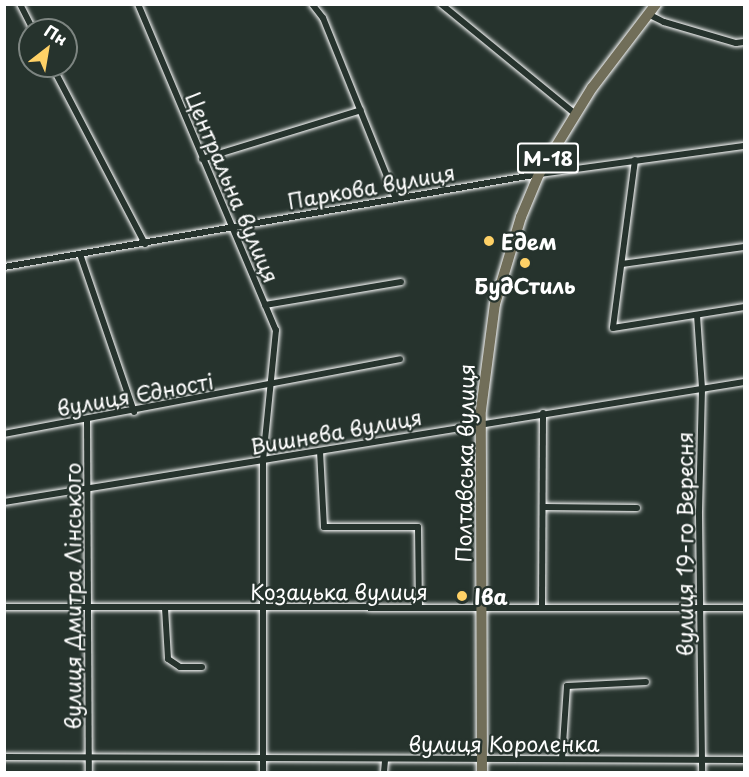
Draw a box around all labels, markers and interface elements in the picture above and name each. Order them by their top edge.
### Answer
north arrow [18,18,78,78]
text: Пн [40,18,72,51]
street label: Центральна вулиця [181,87,285,287]
road number: М-18 [516,141,580,175]
street label: Паркова вулиця [285,159,457,213]
place label: Едем [501,228,557,254]
marker: Едем [482,234,496,248]
marker: БудСтиль [518,256,532,270]
place label: БудСтиль [474,272,576,298]
street label: Полтавська вулиця [450,363,478,563]
street label: вулиця Єдності [55,368,215,420]
street label: Вишнева вулиця [248,403,424,459]
street label: вулиця 19-го Вересня [671,432,697,656]
street label: вулиця Дмитра Лінського [59,462,85,730]
street label: Козацька вулиця [250,578,428,604]
place label: Іва [474,583,508,609]
marker: Іва [455,589,469,603]
street label: вулиця Короленка [408,730,600,756]

